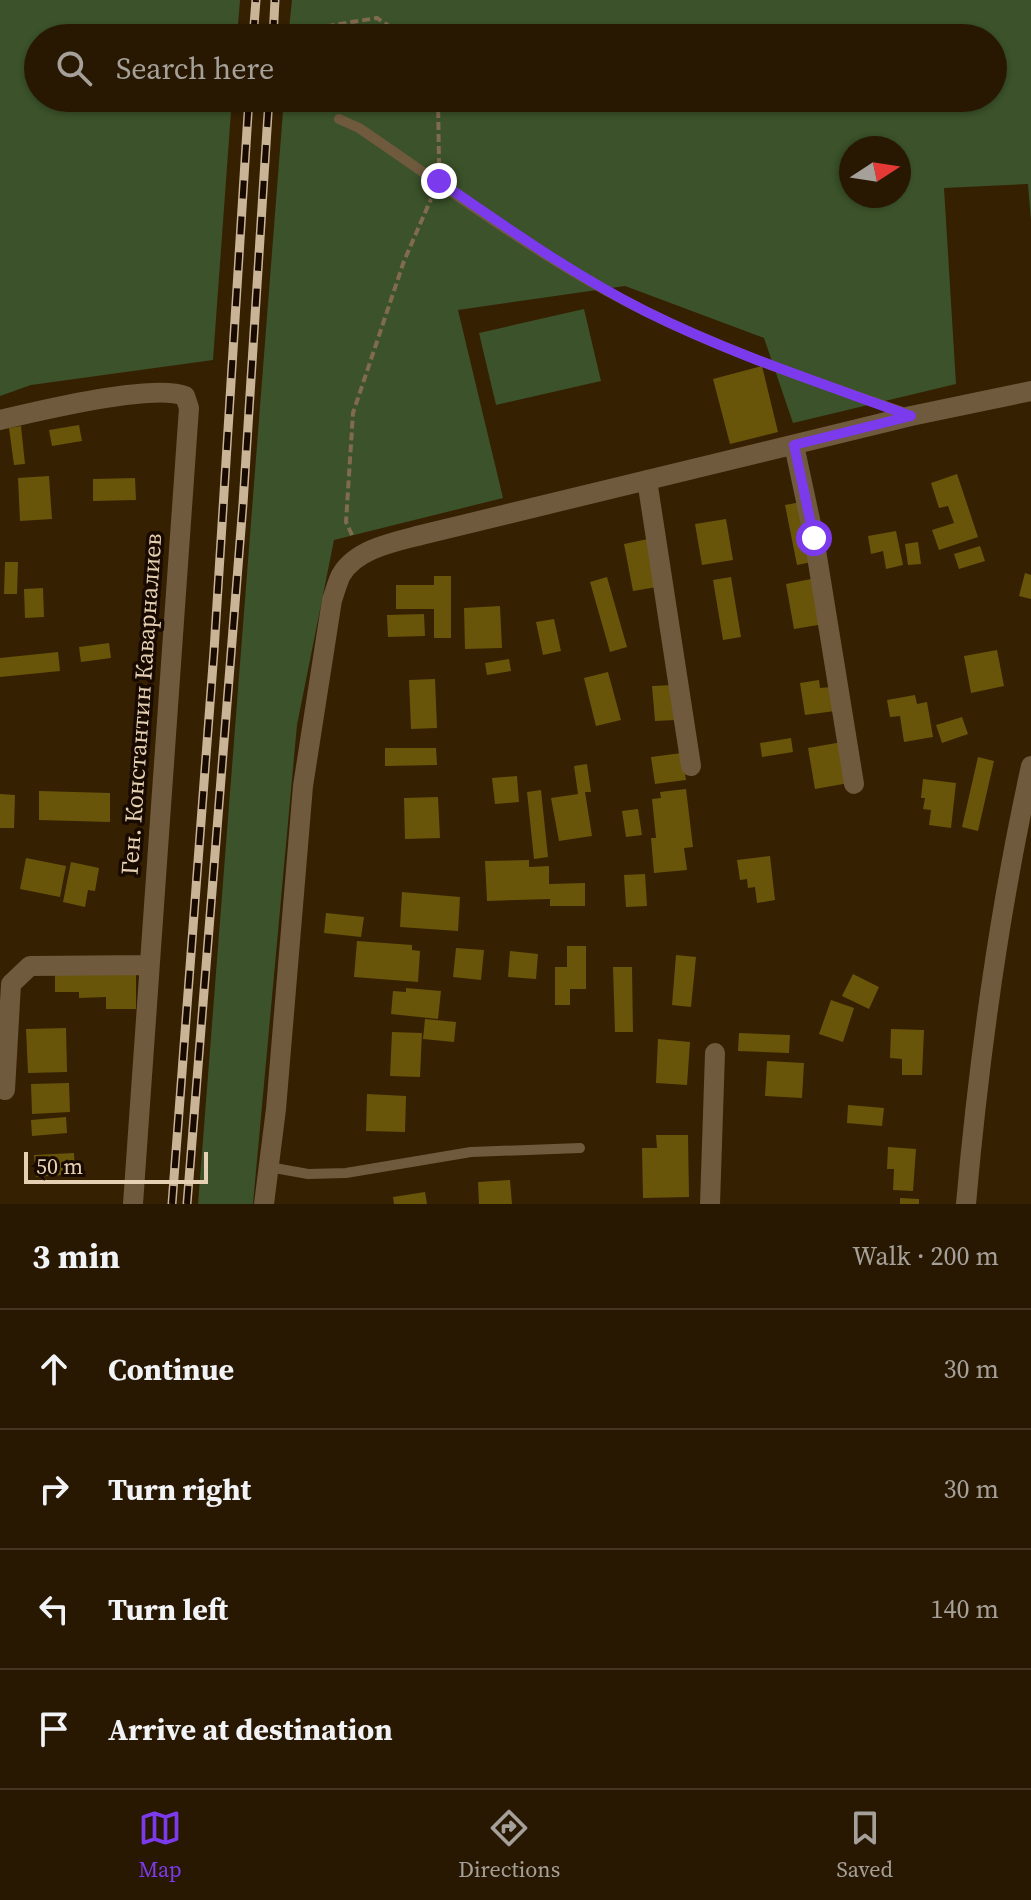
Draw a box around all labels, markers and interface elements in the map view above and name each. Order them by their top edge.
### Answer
search box [24,24,1007,112]
icon: search [52,46,96,90]
text: Search here [116,48,274,89]
north arrow [839,136,911,208]
route end [421,163,457,199]
route start [796,520,832,556]
street label: Ген. Константин Каварналиев [113,532,169,876]
scale bar [24,1148,208,1184]
text: 50 m [36,1151,83,1181]
text: 3 min [32,1233,120,1279]
text: Walk · 200 m [852,1238,999,1274]
icon: ahead [32,1347,76,1391]
text: Continue [108,1349,234,1390]
text: 30 m [944,1351,999,1387]
icon: right [32,1467,76,1511]
text: Turn right [108,1469,251,1510]
text: 30 m [944,1471,999,1507]
icon: left [32,1587,76,1631]
text: Turn left [108,1589,228,1630]
text: 140 m [931,1591,999,1627]
icon: arrive [32,1707,76,1751]
text: Arrive at destination [108,1709,393,1750]
tab: Map [138,1806,182,1884]
tab: Directions [458,1806,560,1884]
tab: Saved [836,1806,893,1884]

